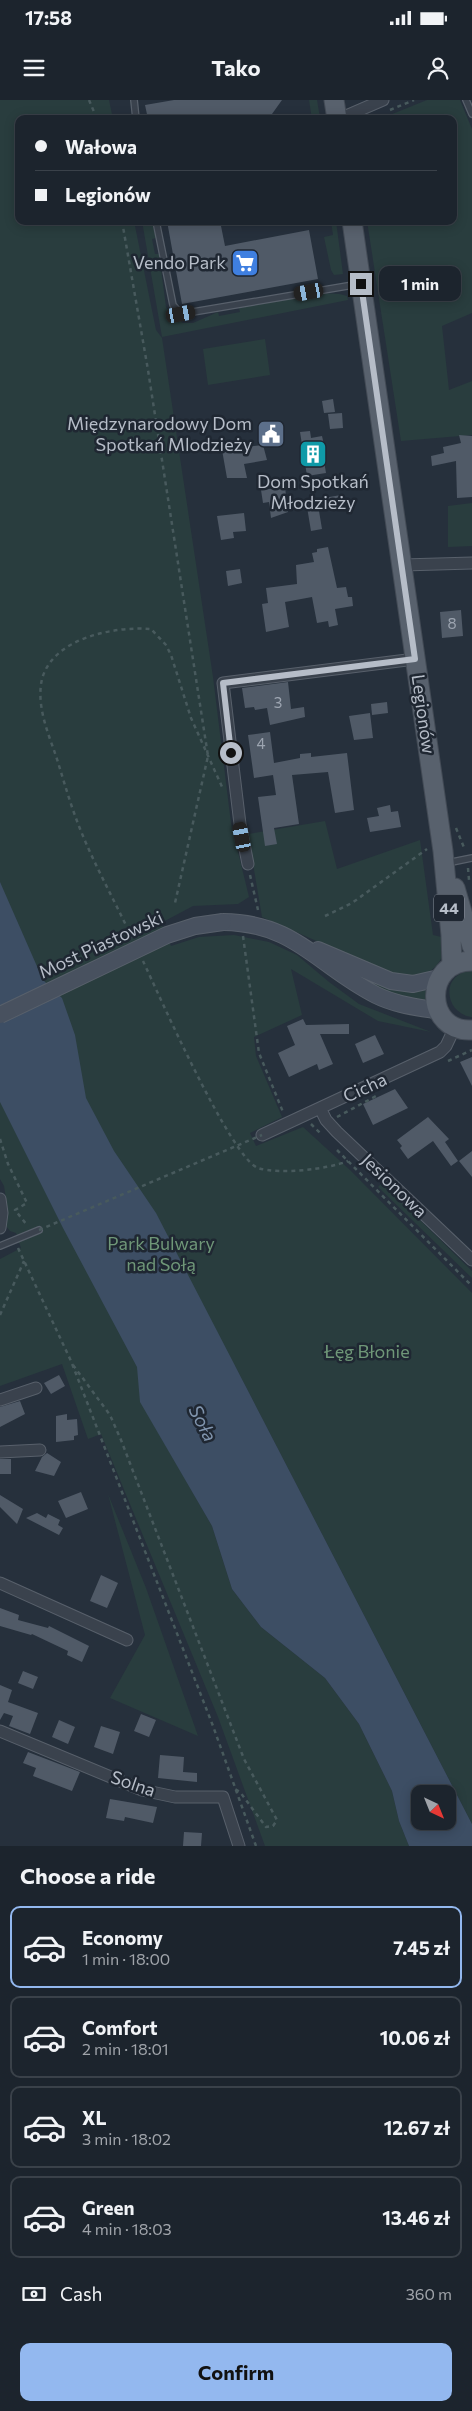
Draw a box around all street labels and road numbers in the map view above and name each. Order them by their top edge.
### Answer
street label: Legionów [408,673,440,755]
road number: 44 [434,894,464,921]
street label: Most Piastowski [35,906,166,983]
street label: Cicha [339,1067,390,1107]
street label: Jesionowa [357,1149,432,1222]
street label: Solna [108,1765,158,1801]

